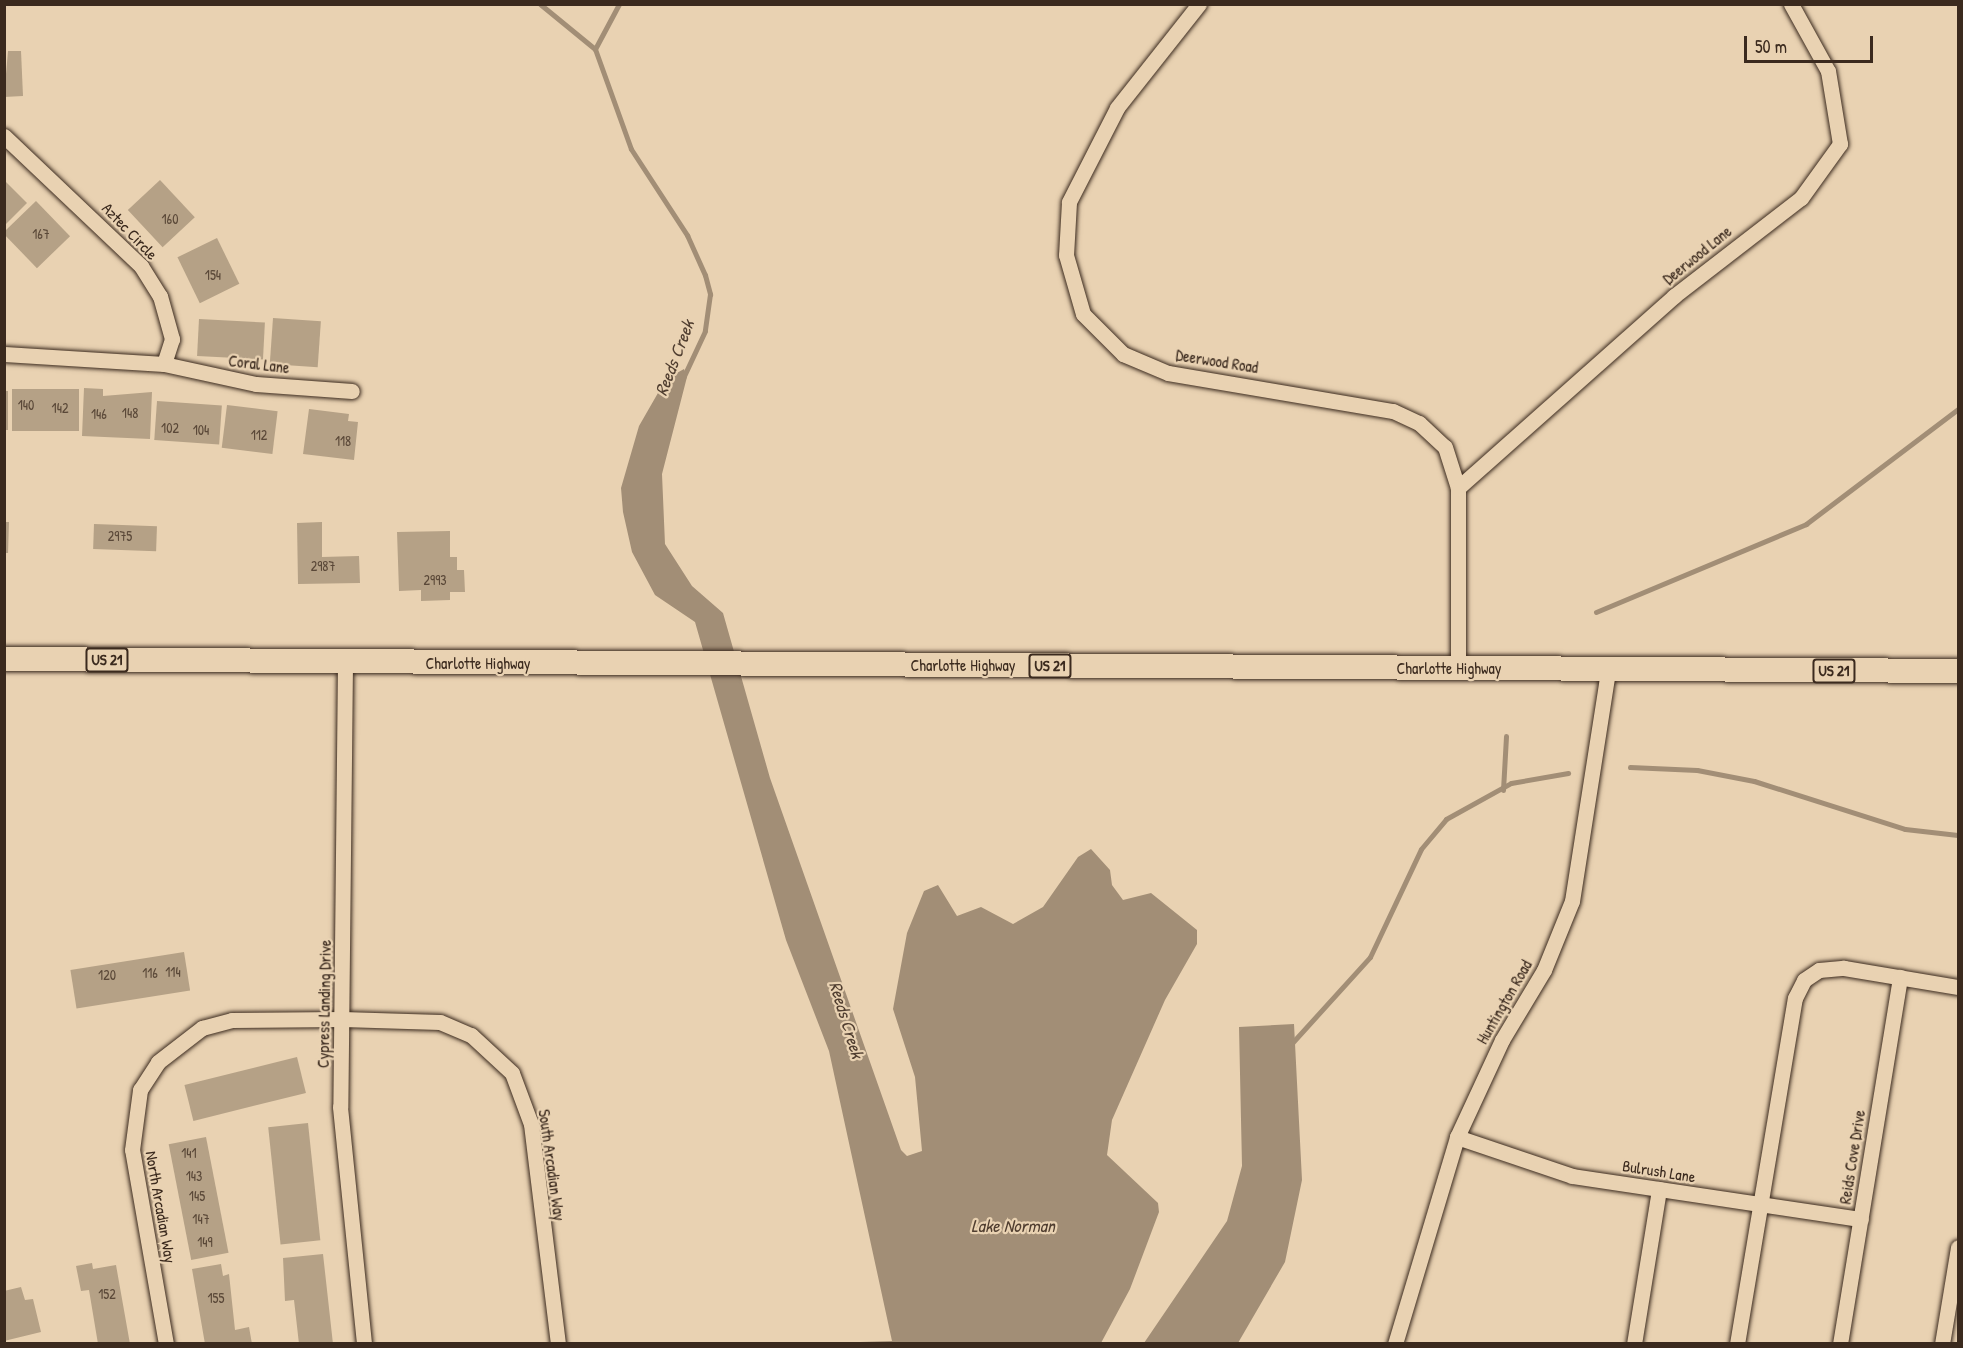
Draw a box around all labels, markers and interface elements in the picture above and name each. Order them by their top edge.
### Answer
scale bar [1747,24,1876,62]
text: 50 m [1755,34,1787,59]
street label: Aztec Circle [98,199,162,263]
house number: 160 [162,211,178,227]
street label: Deerwood Lane [1659,222,1735,288]
house number: 167 [32,226,50,242]
house number: 154 [205,267,221,283]
water label: Reeds Creek [651,317,699,399]
street label: Deerwood Road [1175,345,1259,377]
street label: Coral Lane [227,351,291,377]
house number: 140 [18,397,34,413]
house number: 142 [52,400,68,416]
house number: 148 [122,405,138,421]
house number: 146 [91,406,107,422]
house number: 102 [161,420,179,436]
house number: 104 [193,422,209,438]
house number: 112 [251,427,267,443]
house number: 118 [335,433,351,449]
house number: 2975 [108,528,132,544]
house number: 2987 [311,558,335,574]
house number: 2993 [423,572,447,588]
road number: US 21 [84,648,130,672]
street label: Charlotte Highway [425,653,531,673]
road number: US 21 [1028,654,1072,678]
street label: Charlotte Highway [910,655,1016,675]
street label: Charlotte Highway [1396,658,1502,678]
road number: US 21 [1812,659,1856,683]
street label: Cypress Landing Drive [313,940,335,1068]
street label: Huntington Road [1472,957,1536,1047]
house number: 114 [165,964,181,980]
house number: 116 [142,965,158,981]
house number: 120 [98,967,116,983]
water label: Reeds Creek [824,979,868,1061]
street label: South Arcadian Way [535,1108,569,1222]
street label: Reids Cove Drive [1835,1109,1869,1205]
house number: 141 [181,1145,197,1161]
street label: North Arcadian Way [142,1150,180,1264]
street label: Bulrush Lane [1621,1156,1697,1186]
house number: 143 [186,1168,202,1184]
house number: 145 [189,1188,205,1204]
house number: 147 [192,1211,210,1227]
water label: Lake Norman [971,1215,1055,1237]
house number: 149 [197,1234,213,1250]
house number: 152 [98,1286,116,1302]
house number: 155 [208,1290,224,1306]

